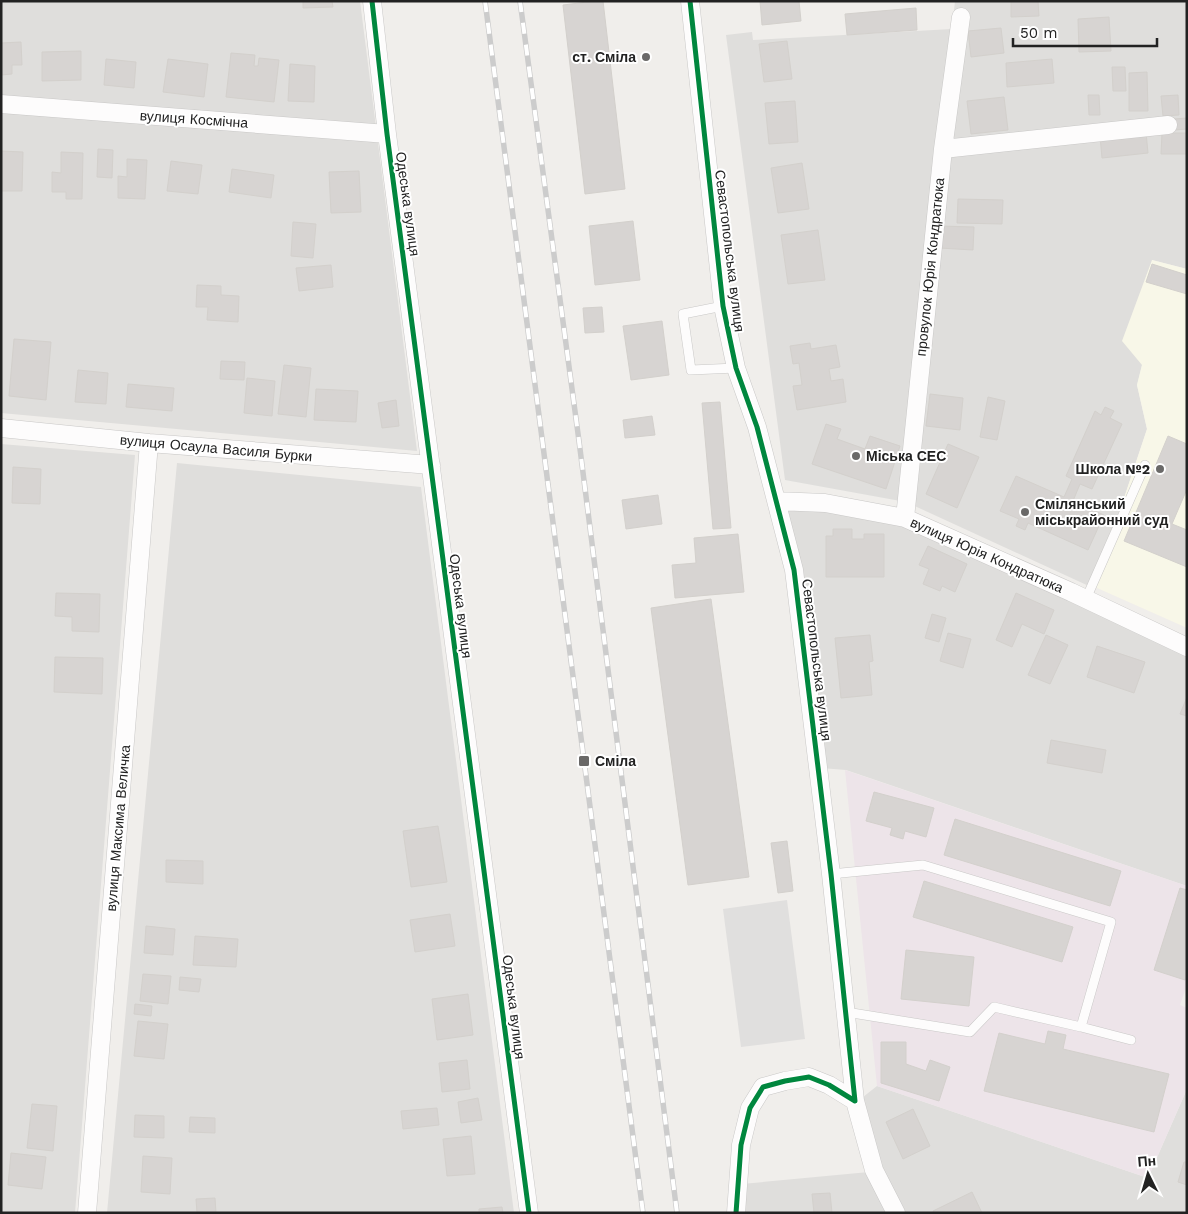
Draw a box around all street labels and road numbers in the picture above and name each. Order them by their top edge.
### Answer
street label: вулиця Космічна [139,107,249,131]
street label: Одеська вулиця [393,151,423,257]
street label: Севастопольська вулиця [712,169,748,333]
street label: провулок Юрія Кондратюка [913,177,947,357]
street label: вулиця Осаула Василя Бурки [119,432,313,464]
street label: вулиця Юрія Кондратюка [908,514,1066,596]
street label: Одеська вулиця [447,553,475,659]
street label: Севастопольська вулиця [799,578,835,742]
street label: вулиця Максима Величка [103,744,133,912]
street label: Одеська вулиця [500,954,528,1060]

